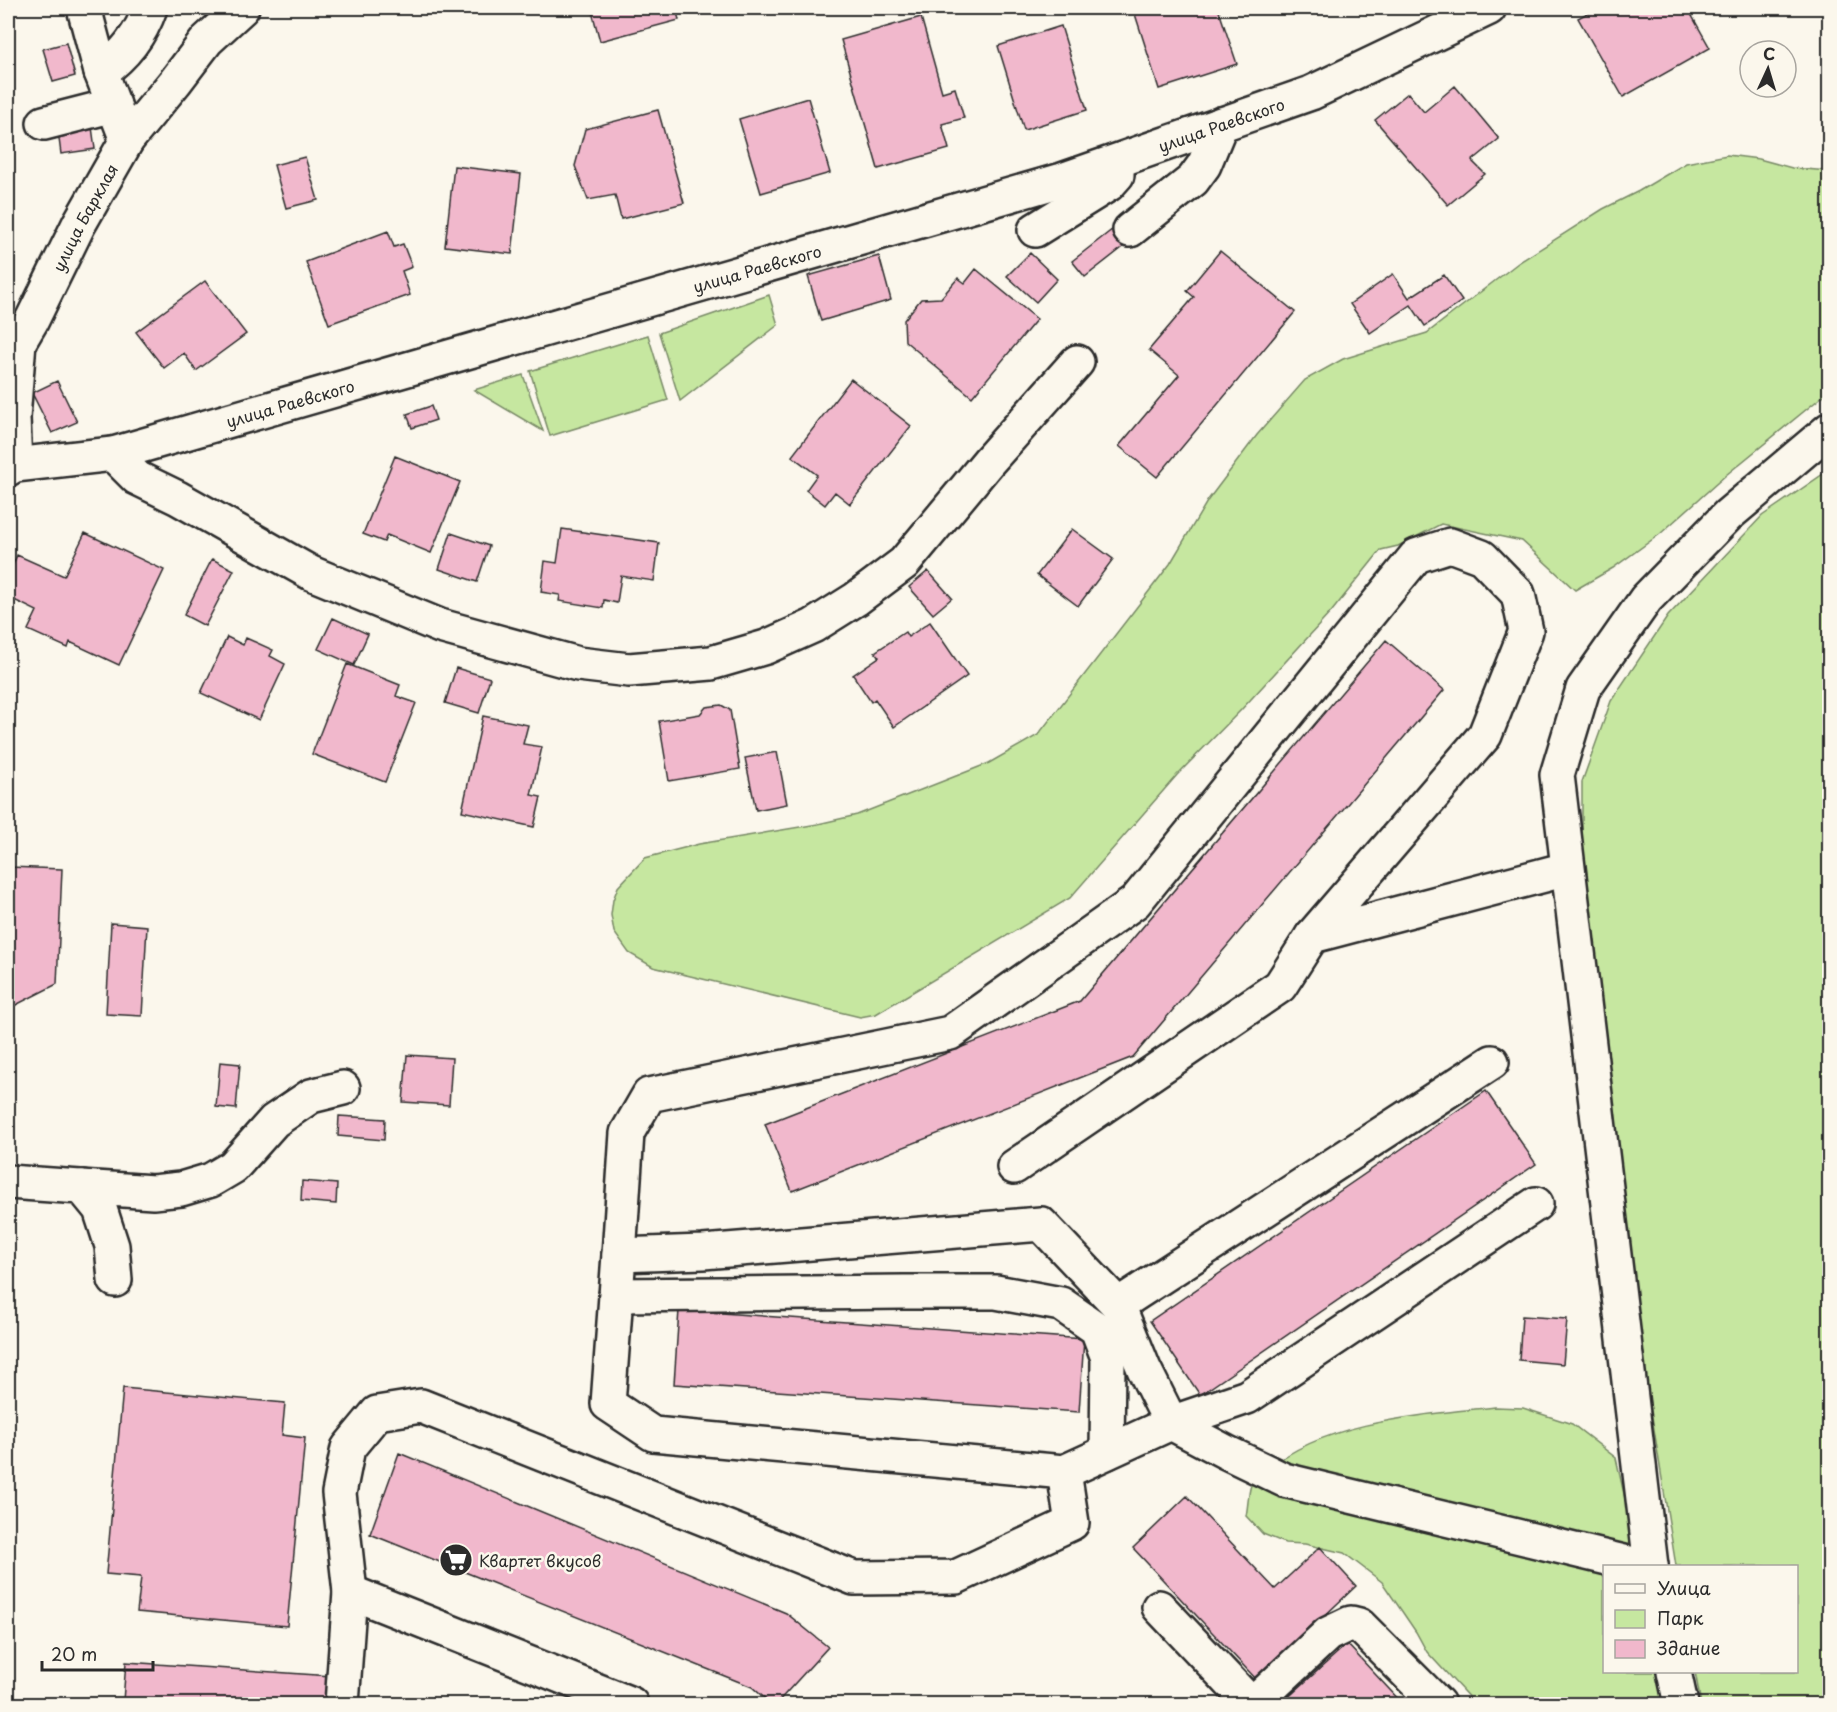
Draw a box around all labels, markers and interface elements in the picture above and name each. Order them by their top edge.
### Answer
north arrow [1738,39,1798,99]
text: С [1762,41,1776,65]
street label: улица Раевского [1155,91,1288,158]
street label: улица Барклая [46,159,123,275]
street label: улица Раевского [690,238,824,298]
street label: улица Раевского [223,373,357,433]
supermarket icon: Квартет вкусов [438,1542,474,1578]
place label: Квартет вкусов [479,1548,601,1572]
legend [1603,1565,1798,1673]
text: Улица [1657,1574,1711,1601]
text: Парк [1657,1604,1704,1631]
scale bar [42,1634,153,1672]
text: Здание [1657,1634,1720,1661]
text: 20 m [51,1640,97,1667]

